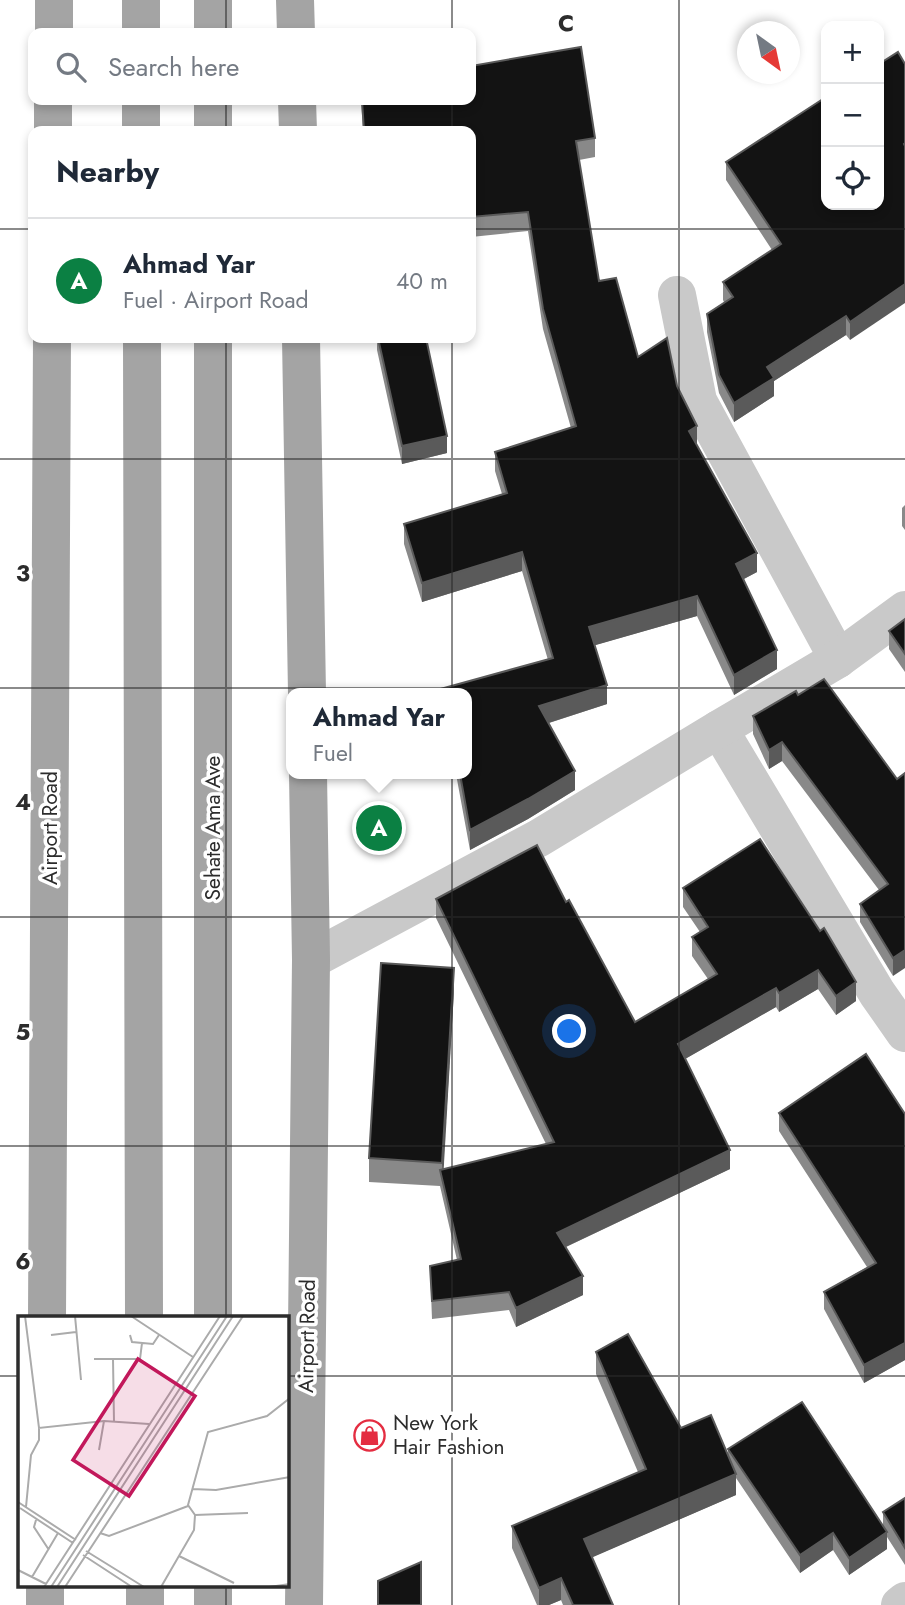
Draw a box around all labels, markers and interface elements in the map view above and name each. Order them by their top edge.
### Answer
text: C [558,6,574,40]
north arrow [737,21,800,84]
map controls [821,21,884,210]
button: + [821,21,884,84]
search box [28,28,476,105]
icon: search [52,48,90,86]
text: Search here [108,48,240,86]
button: − [821,84,884,147]
button: locate [821,147,884,210]
text: Nearby [56,150,159,193]
text: Ahmad Yar [123,245,255,283]
text: A [71,264,87,298]
text: 40 m [396,264,448,298]
text: Fuel · Airport Road [123,283,309,317]
text: 3 [16,556,30,590]
popup [286,688,472,779]
text: Ahmad Yar [313,698,445,736]
text: Fuel [313,736,353,770]
street label: Sehate Ama Ave [198,755,228,900]
street label: Airport Road [35,771,65,885]
text: 4 [15,785,31,819]
pin: A [356,802,402,854]
your location [552,1014,586,1048]
text: 5 [16,1015,30,1049]
text: 6 [15,1244,31,1278]
street label: Airport Road [291,1279,323,1393]
inset map [18,1316,289,1588]
place label: New York Hair Fashion [393,1408,505,1462]
shop icon: New York Hair Fashion [353,1418,387,1452]

